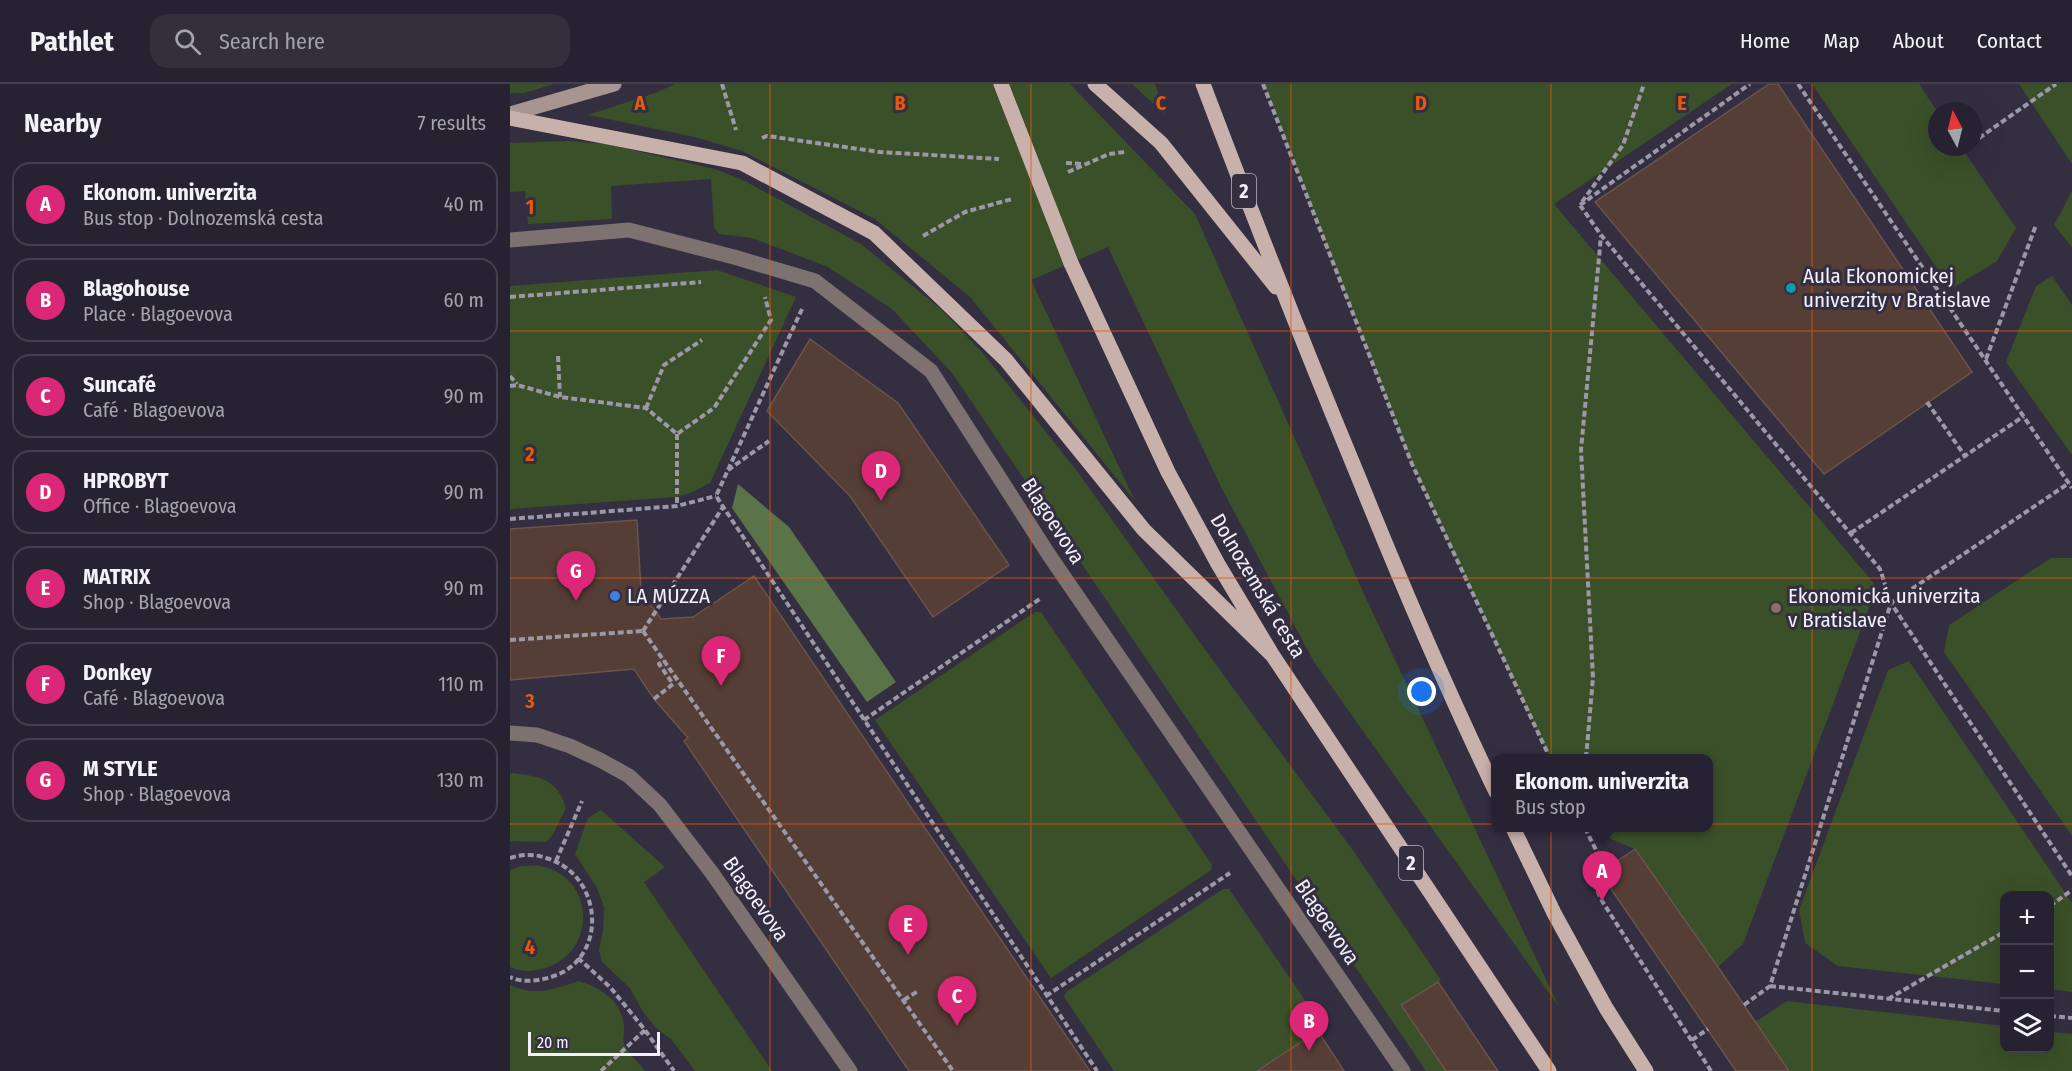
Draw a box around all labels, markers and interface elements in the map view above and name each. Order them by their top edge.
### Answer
search box [150,14,570,68]
text: Pathlet [30,25,114,58]
icon: search [171,25,204,58]
text: Search here [219,28,325,55]
text: Home [1740,28,1790,54]
text: Map [1823,28,1860,54]
text: About [1893,28,1944,54]
text: Contact [1977,28,2042,54]
text: A [634,91,647,115]
text: B [894,91,906,115]
text: C [1156,91,1167,115]
text: D [1415,91,1427,115]
text: E [1677,91,1687,115]
north arrow [1928,102,1982,156]
text: Nearby [24,108,101,139]
text: 7 results [418,111,486,135]
road number: 2 [1232,174,1256,208]
text: Ekonom. univerzita [83,179,257,206]
text: A [40,192,51,216]
text: 40 m [444,192,484,216]
text: 1 [526,195,534,219]
text: Bus stop · Dolnozemská cesta [83,206,323,230]
place label: Aula Ekonomickej univerzity v Bratislave [1803,263,1991,313]
text: Blagohouse [83,275,190,302]
marker: Aula Ekonomickej univerzity v Bratislave [1784,281,1798,295]
text: B [40,288,51,312]
text: 60 m [444,288,484,312]
text: Place · Blagoevova [83,302,233,326]
text: Suncafé [83,371,156,398]
text: C [40,384,51,408]
text: 90 m [444,384,484,408]
text: Café · Blagoevova [83,398,225,422]
text: 2 [524,442,535,466]
pin: D [862,452,901,501]
text: HPROBYT [83,467,169,494]
street label: Blagoevova [1016,473,1090,569]
text: D [40,480,51,504]
text: 90 m [444,480,484,504]
text: Office · Blagoevova [83,494,237,518]
street label: Dolnozemská cesta [1205,509,1311,663]
pin: G [556,552,596,601]
text: MATRIX [83,563,150,590]
text: E [41,576,50,600]
text: 90 m [444,576,484,600]
place label: LA MÚZZA [627,583,710,609]
place label: Ekonomická univerzita v Bratislave [1788,583,1980,633]
marker: LA MÚZZA [608,589,622,603]
text: Shop · Blagoevova [83,590,231,614]
marker: Ekonomická univerzita v Bratislave [1769,601,1783,615]
pin: F [702,636,740,686]
text: Donkey [83,659,152,686]
text: F [41,672,50,696]
text: 110 m [438,672,484,696]
your location [1407,677,1436,706]
text: Café · Blagoevova [83,686,225,710]
text: 3 [524,689,535,713]
popup [1491,754,1713,832]
text: M STYLE [83,755,158,782]
text: G [40,768,51,792]
text: 130 m [437,768,484,792]
text: Ekonom. univerzita [1515,768,1689,795]
text: Shop · Blagoevova [83,782,231,806]
text: Bus stop [1515,795,1586,819]
road number: 2 [1399,846,1423,880]
street label: Blagoevova [717,852,795,946]
pin: A [1582,852,1622,901]
street label: Blagoevova [1289,874,1365,970]
map controls [2000,891,2054,1053]
button: + [2000,891,2054,945]
pin: E [888,906,928,955]
text: 4 [525,935,535,959]
button: − [2000,945,2054,999]
pin: C [938,976,976,1026]
button: layers [2000,999,2054,1053]
pin: B [1290,1002,1328,1051]
scale bar [528,1029,660,1056]
text: 20 m [537,1033,568,1052]

